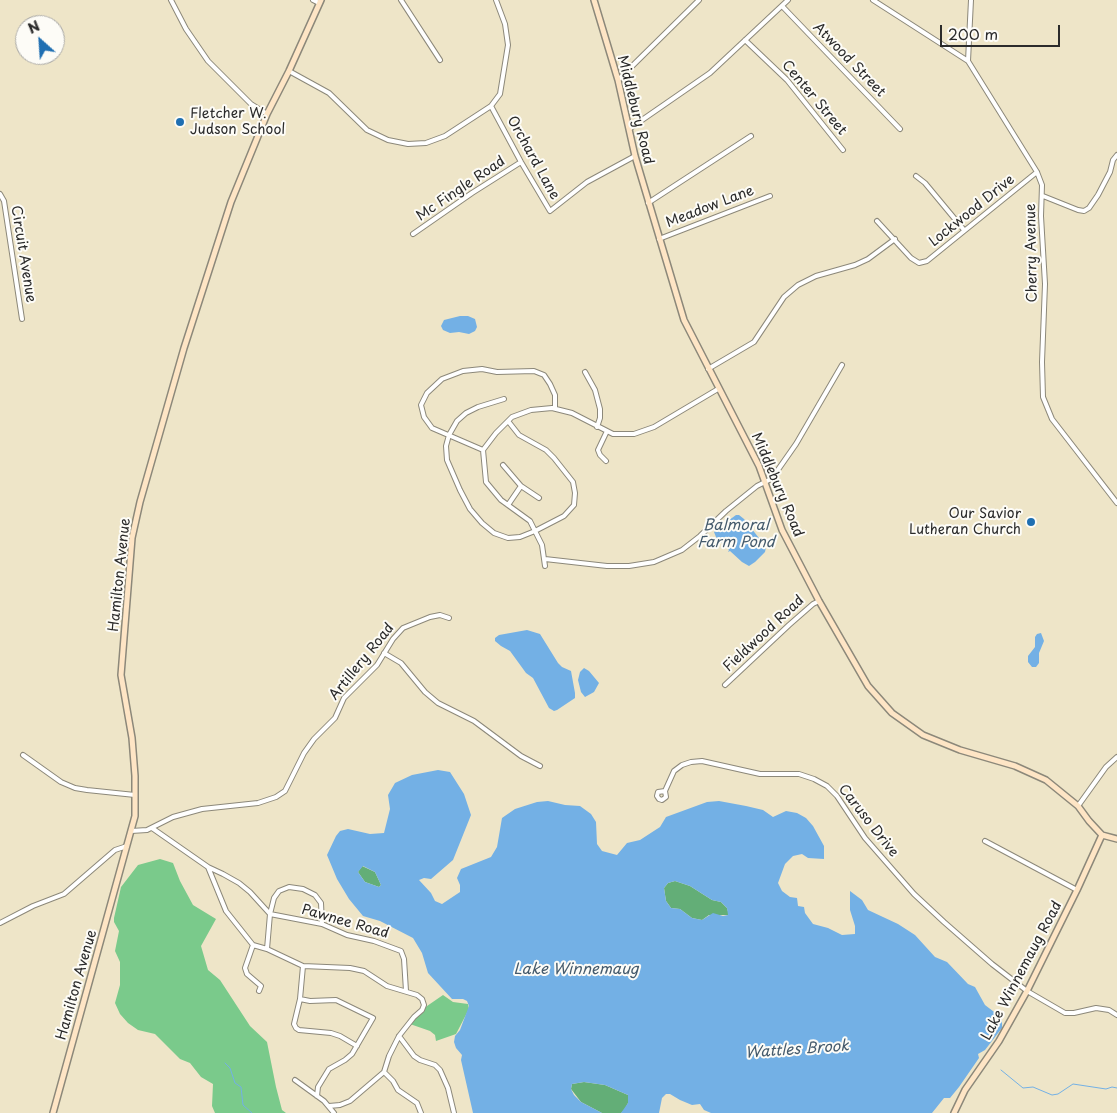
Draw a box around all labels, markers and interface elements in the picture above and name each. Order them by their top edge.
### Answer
north arrow [15,15,65,65]
text: N [24,15,43,39]
scale bar [942,15,1062,47]
street label: Atwood Street [809,19,889,101]
text: 200 m [948,22,998,45]
street label: Middlebury Road [613,54,657,166]
street label: Center Street [778,57,850,139]
place label: Fletcher W. Judson School [190,106,285,138]
street label: Orchard Lane [503,113,563,203]
marker: Fletcher W. Judson School [174,116,186,128]
street label: Mc Fingle Road [413,153,509,225]
street label: Lockwood Drive [926,171,1018,251]
street label: Meadow Lane [664,182,756,232]
street label: Cherry Avenue [1023,203,1041,303]
street label: Circuit Avenue [7,204,39,304]
street label: Middlebury Road [747,430,807,540]
place label: Our Savior Lutheran Church [909,506,1021,538]
marker: Our Savior Lutheran Church [1025,516,1037,528]
street label: Hamilton Avenue [106,517,134,633]
water label: Balmoral Farm Pond [697,517,775,552]
street label: Fieldwood Road [720,592,808,676]
street label: Artillery Road [326,620,398,704]
street label: Caruso Drive [834,781,902,861]
street label: Lake Winnemaug Road [978,899,1066,1043]
street label: Pawnee Road [299,902,391,942]
street label: Hamilton Avenue [53,928,101,1042]
water label: Lake Winnemaug [513,961,639,979]
water label: Wattles Brook [745,1037,849,1063]

